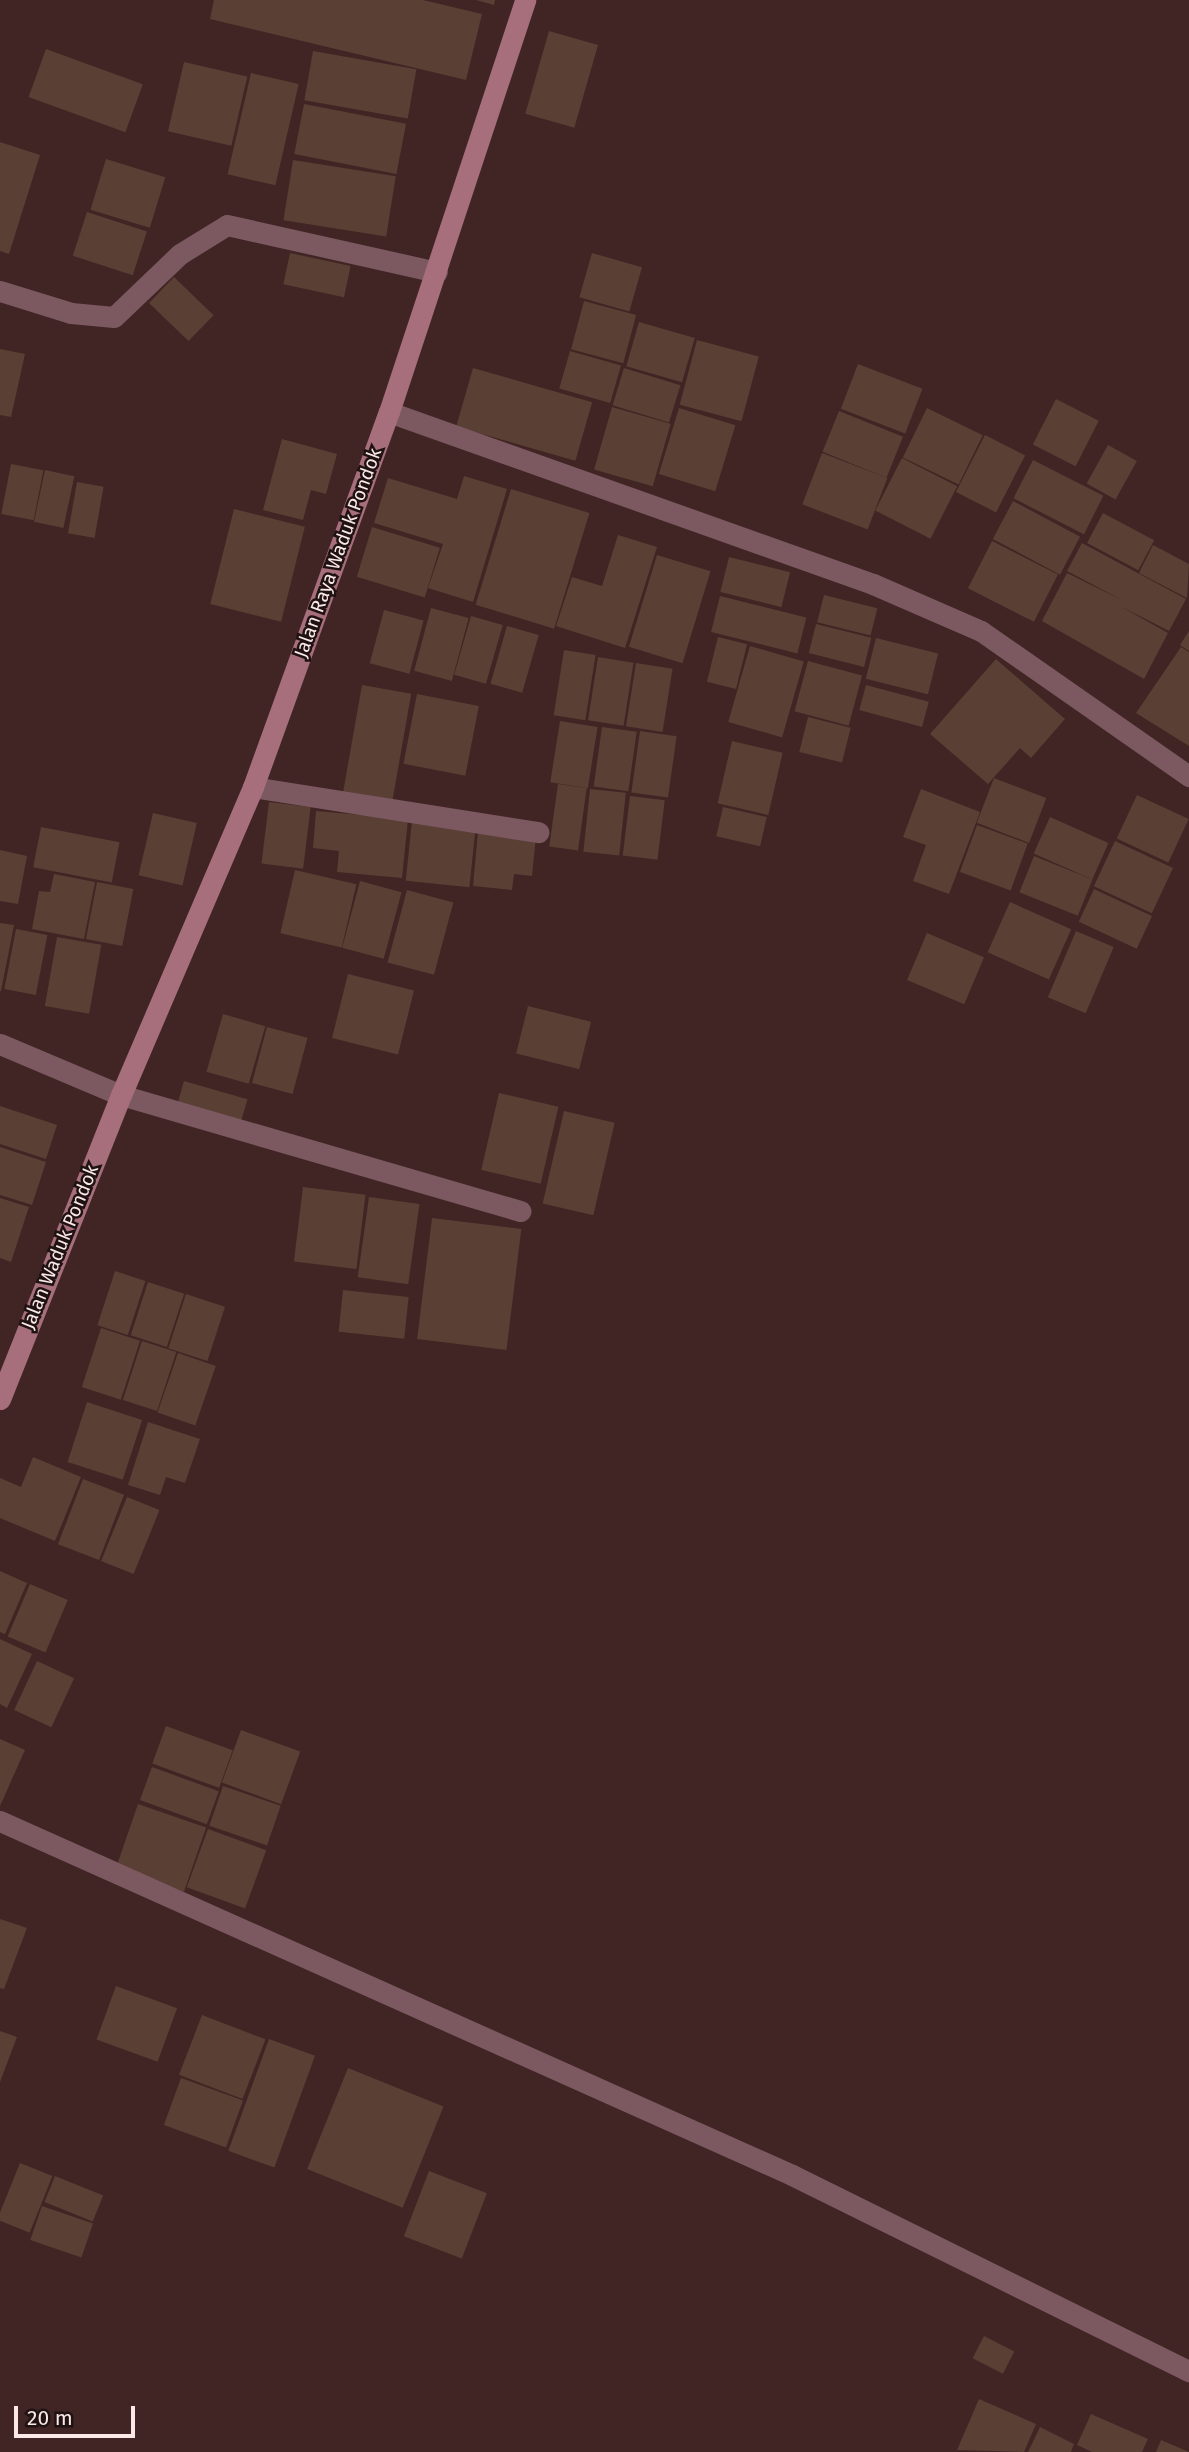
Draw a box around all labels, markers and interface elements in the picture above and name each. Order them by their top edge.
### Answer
street label: Jalan Raya Waduk Pondok [289,445,387,661]
street label: Jalan Waduk Pondok [17,1161,103,1333]
scale bar [18,2392,138,2436]
text: 20 m [27,2405,73,2431]

